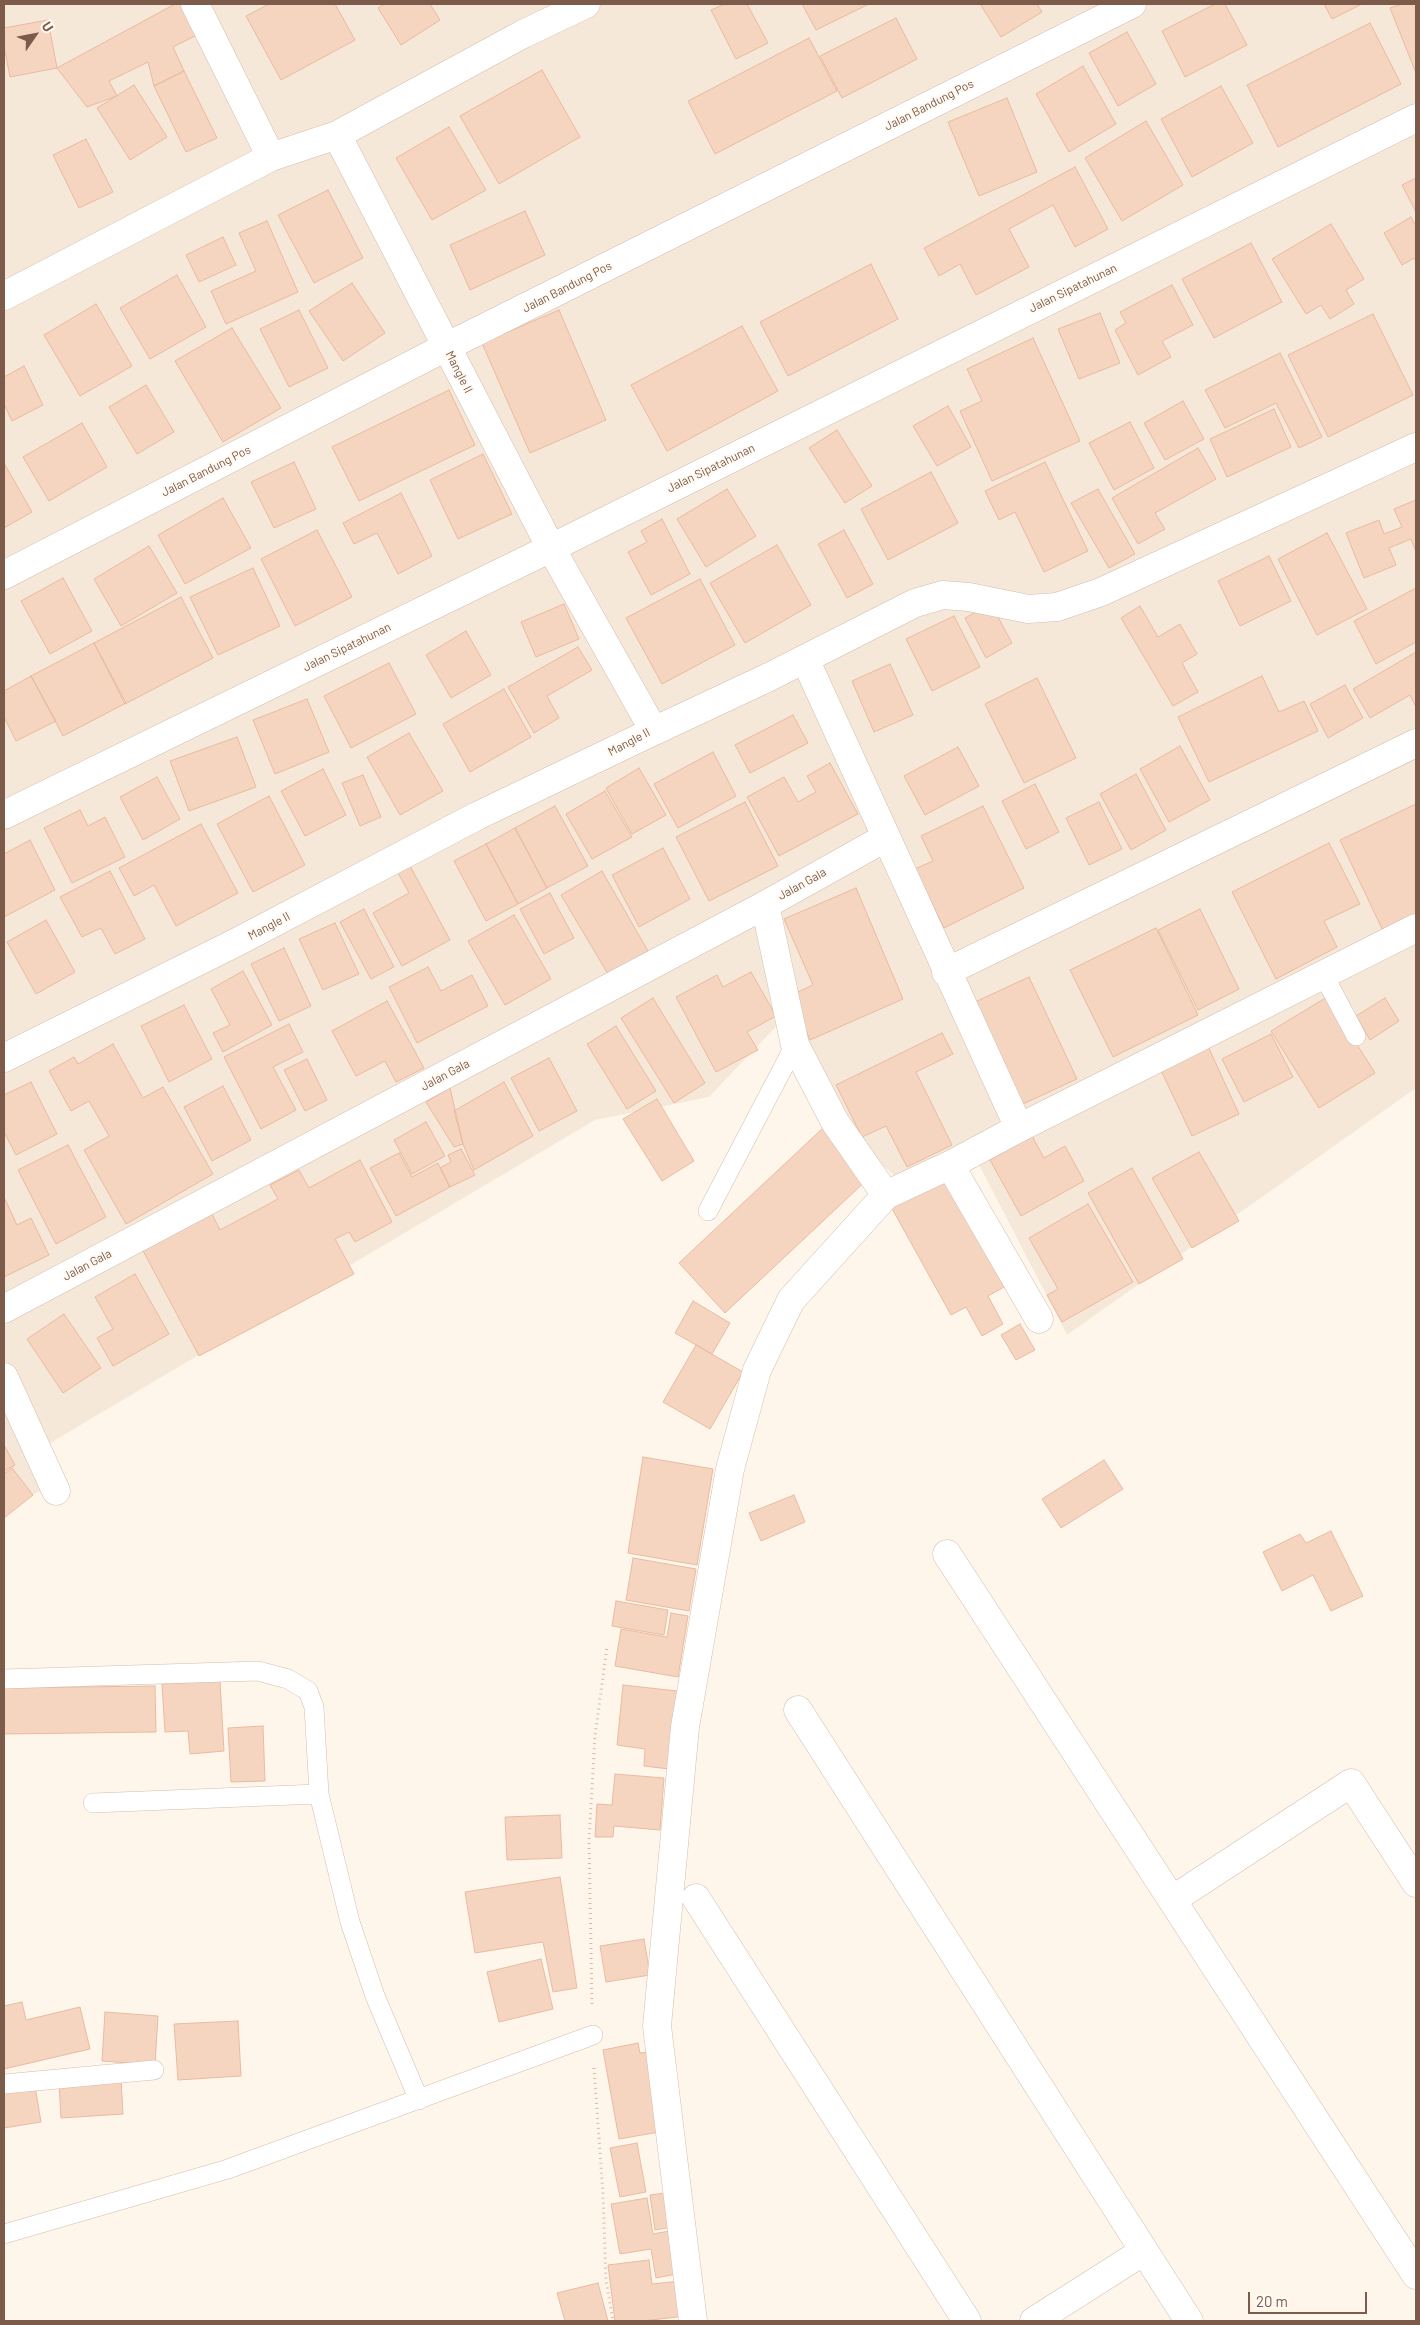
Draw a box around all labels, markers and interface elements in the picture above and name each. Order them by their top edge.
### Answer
north arrow [10,10,60,60]
text: U [38,18,58,35]
street label: Jalan Bandung Pos [882,76,976,134]
street label: Jalan Bandung Pos [520,258,614,316]
street label: Jalan Sipatahunan [1027,260,1119,316]
street label: Mangle II [442,349,476,395]
street label: Jalan Sipatahunan [665,440,757,496]
street label: Jalan Bandung Pos [159,442,253,500]
street label: Jalan Sipatahunan [301,619,393,675]
street label: Mangle II [606,725,652,759]
street label: Jalan Gala [775,865,829,903]
street label: Mangle II [246,909,292,943]
street label: Jalan Gala [418,1056,472,1094]
street label: Jalan Gala [60,1246,114,1284]
scale bar [1250,2282,1369,2314]
text: 20 m [1256,2292,1288,2310]

